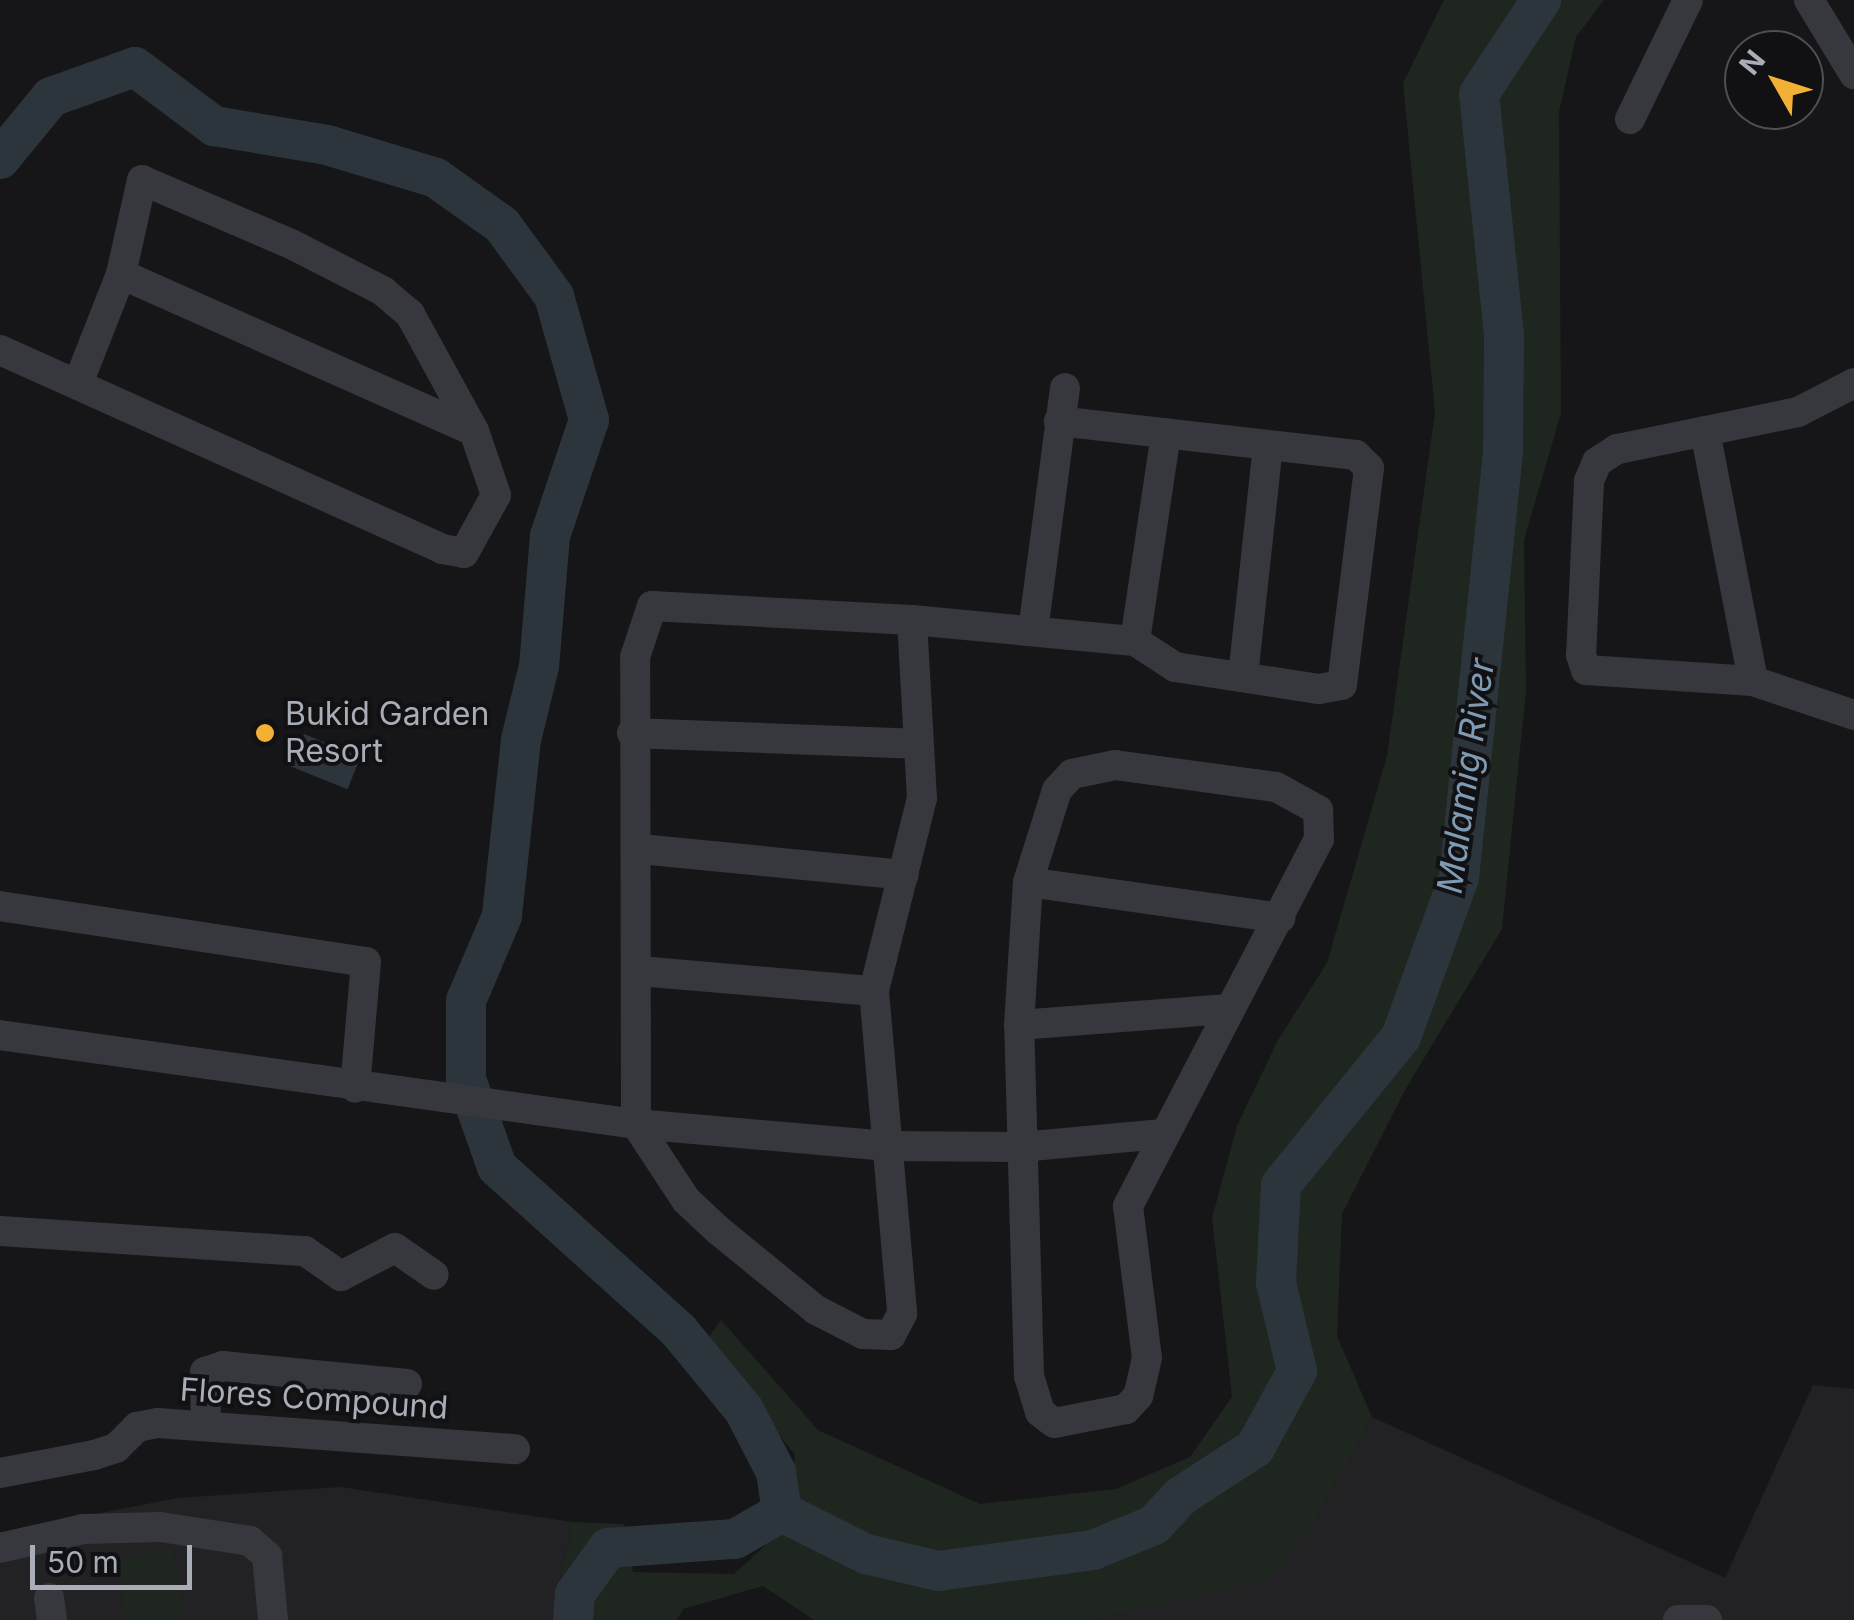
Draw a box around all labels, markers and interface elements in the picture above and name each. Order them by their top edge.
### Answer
north arrow [1724,30,1824,130]
text: N [1732,43,1772,81]
water label: Malamig River [1428,656,1502,896]
place label: Bukid Garden Resort [285,696,489,771]
marker: Bukid Garden Resort [254,722,276,744]
street label: Flores Compound [179,1370,449,1428]
scale bar [35,1525,198,1587]
text: 50 m [47,1544,119,1580]

